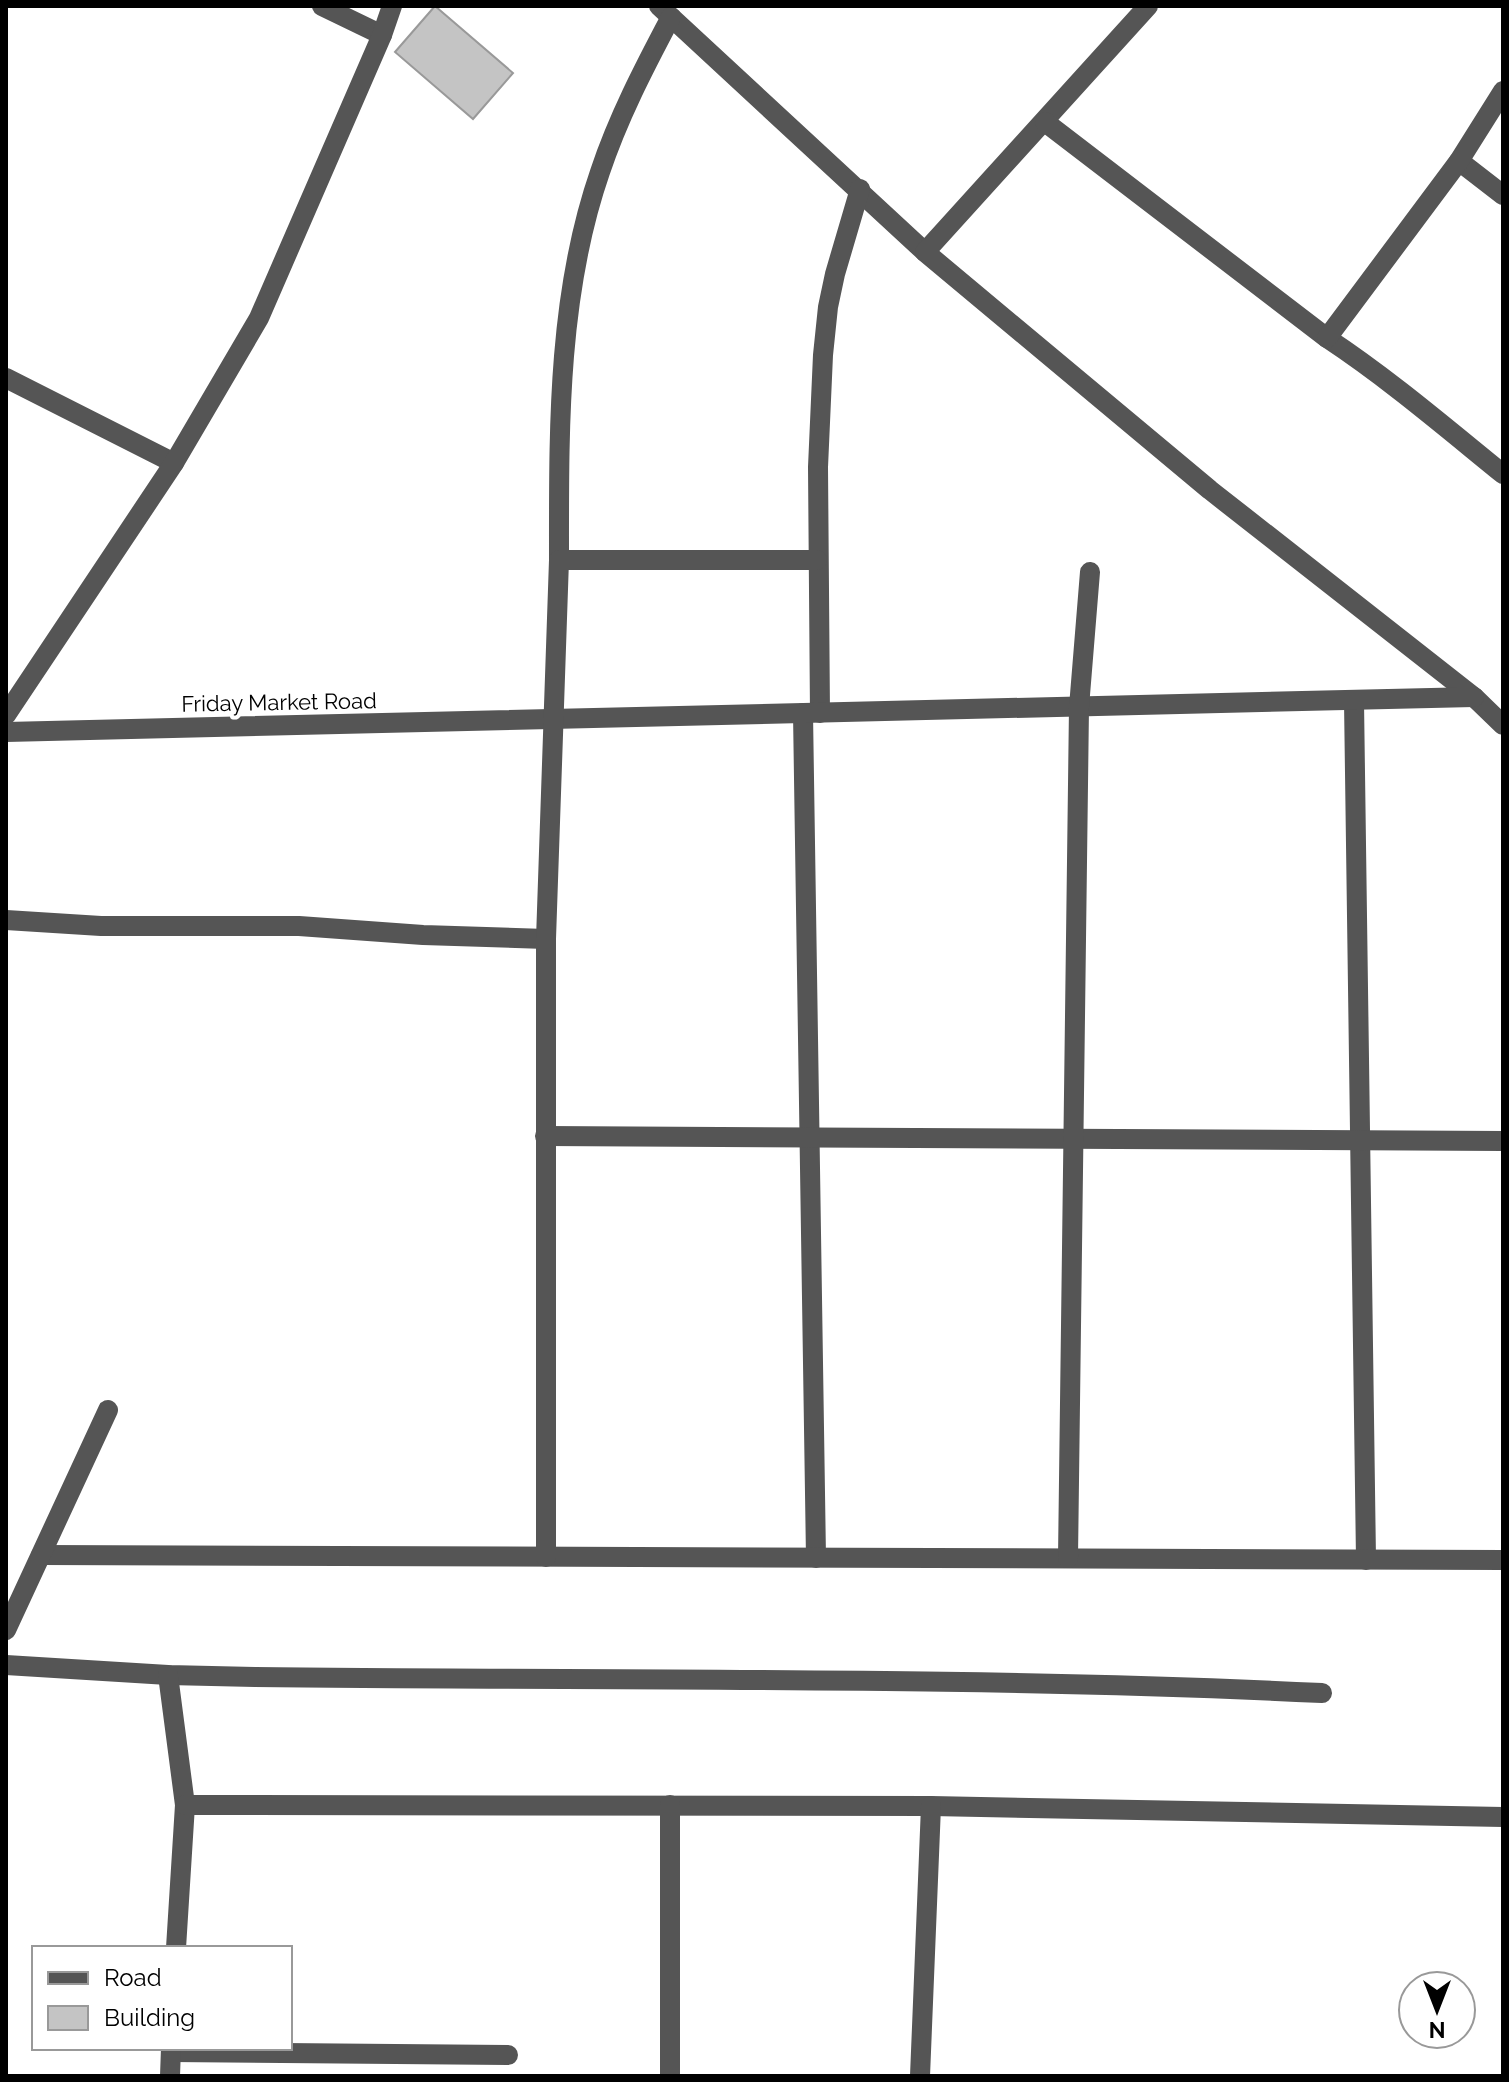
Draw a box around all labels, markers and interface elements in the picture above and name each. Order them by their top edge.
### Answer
street label: Friday Market Road [181,687,377,717]
legend [32,1946,292,2050]
text: Road [104,1963,162,1992]
north arrow [1397,1970,1477,2050]
text: Building [104,2003,195,2032]
text: N [1429,2017,1445,2043]

